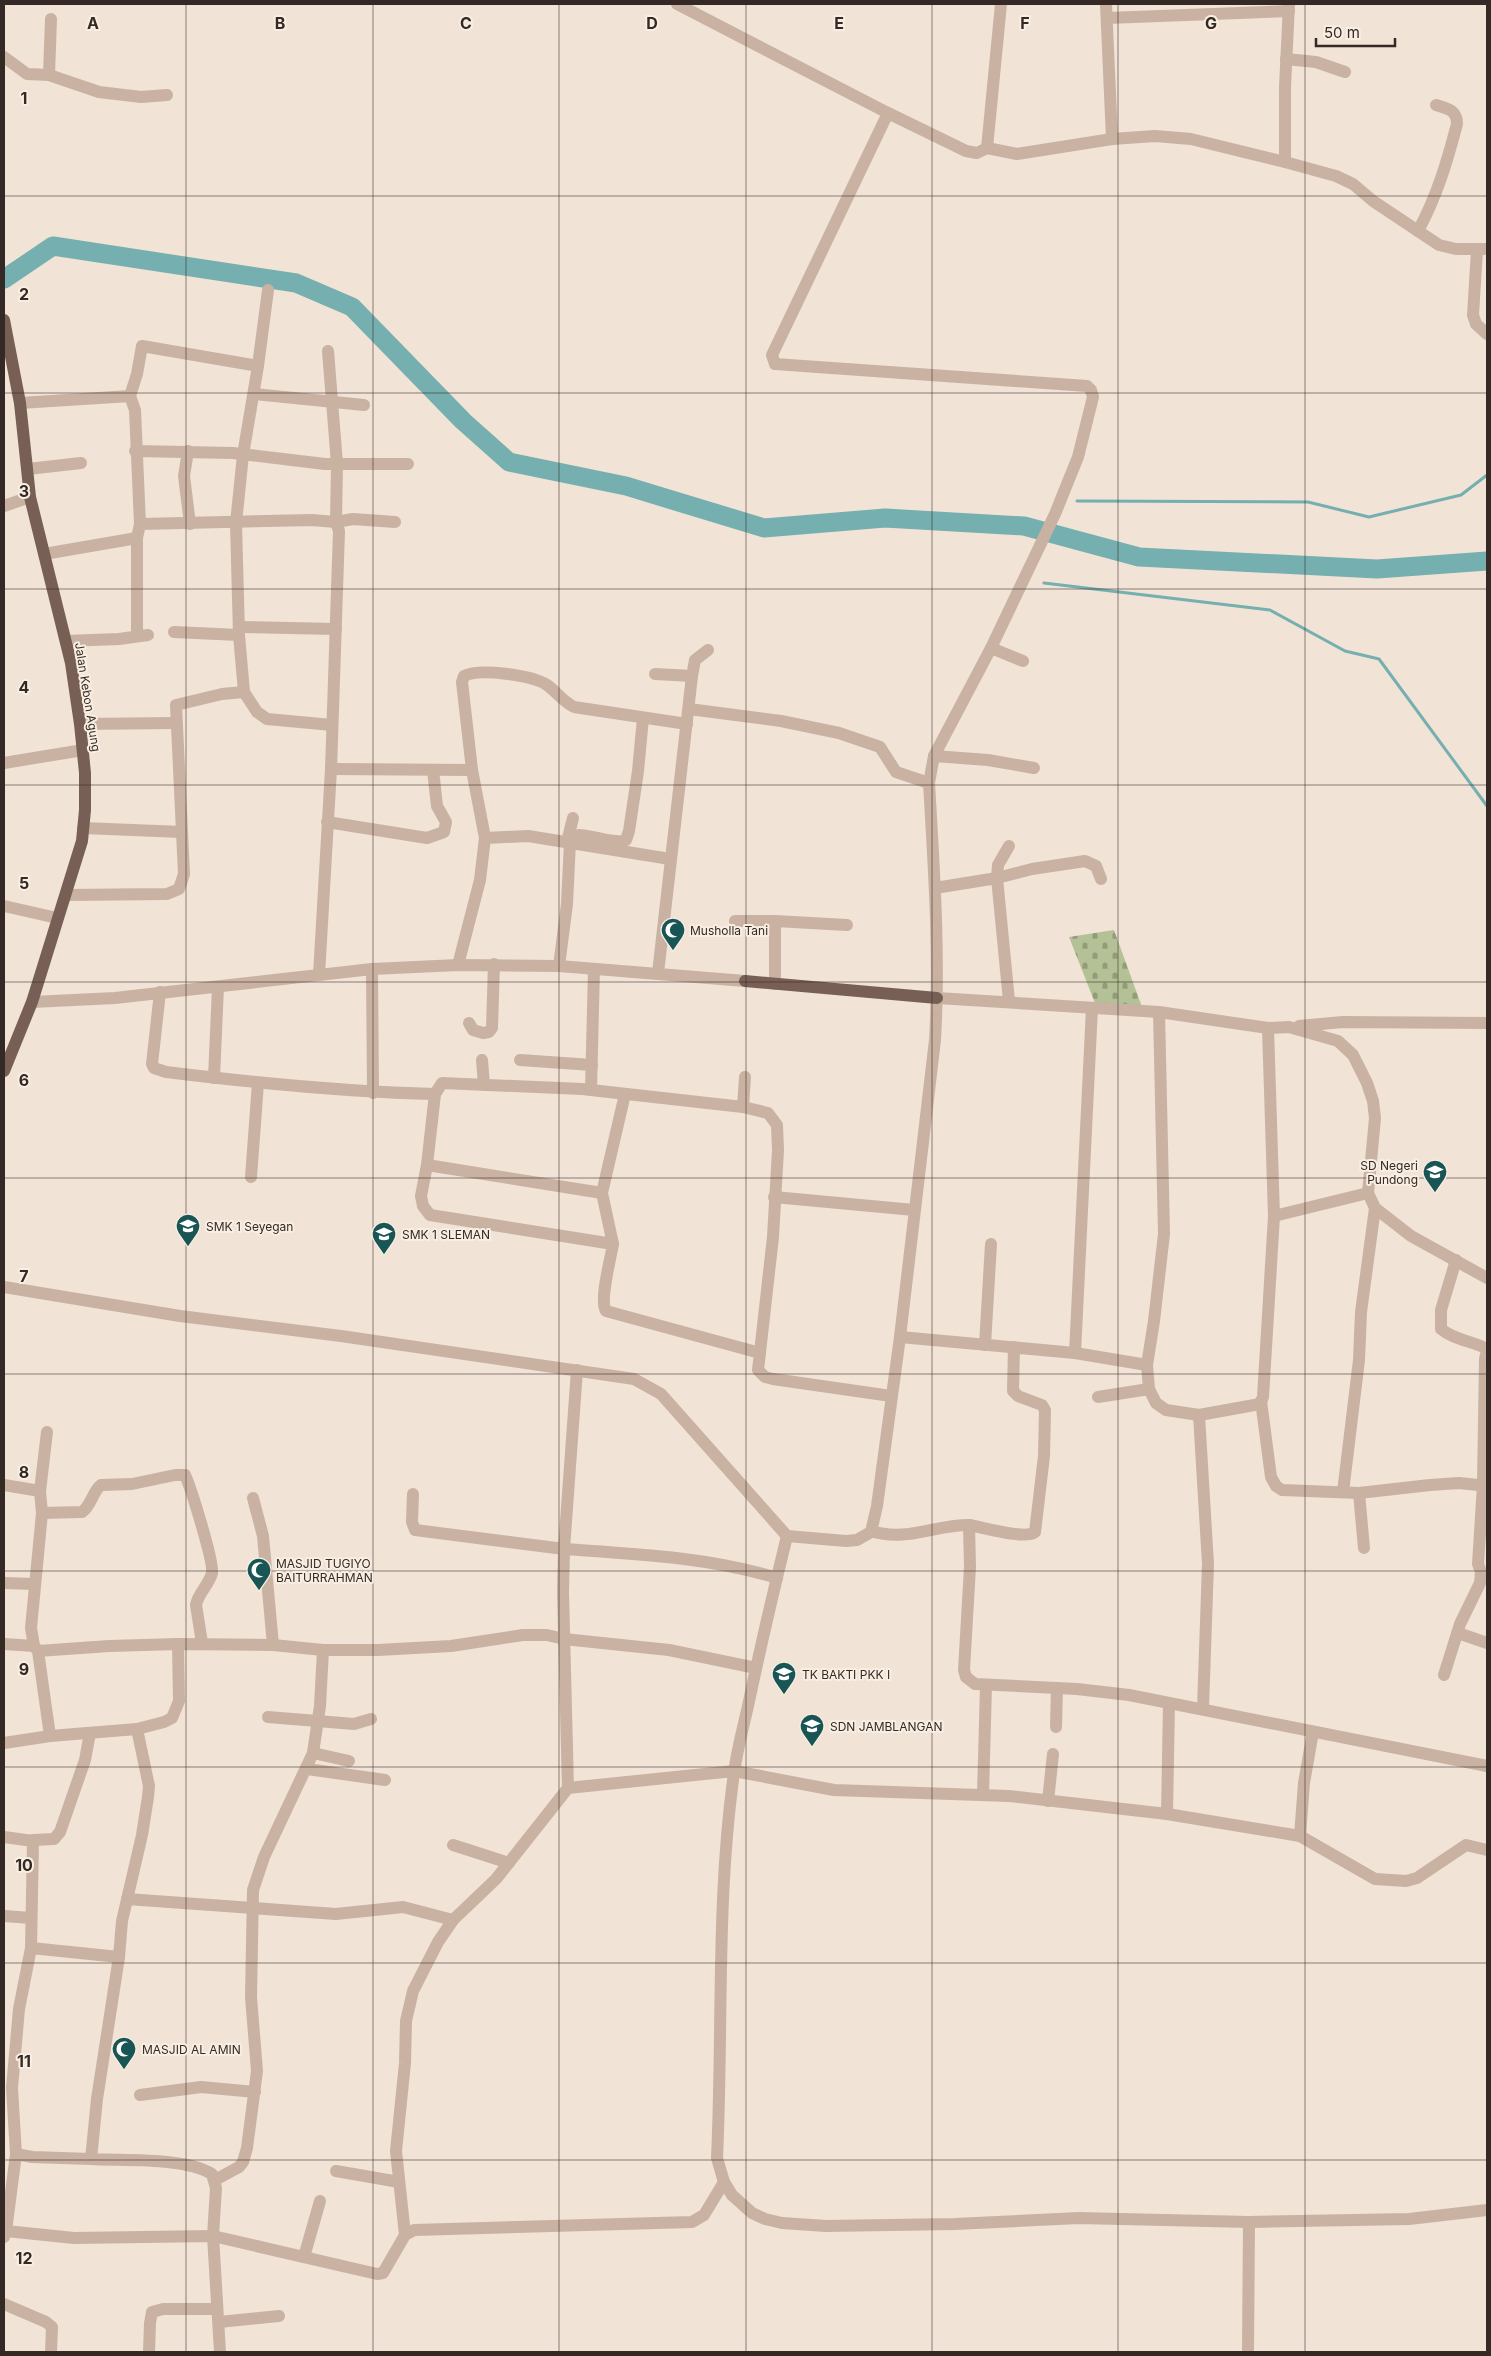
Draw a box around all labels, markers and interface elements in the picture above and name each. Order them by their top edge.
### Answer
text: A [87,13,99,33]
text: B [275,13,285,33]
text: C [460,13,472,33]
text: D [646,13,658,33]
text: E [834,13,844,33]
text: F [1020,13,1030,33]
text: G [1205,13,1217,33]
scale bar [1316,15,1395,47]
text: 50 m [1324,23,1360,42]
text: 1 [21,88,27,108]
text: 2 [19,284,29,304]
text: 3 [19,481,29,501]
street label: Jalan Kebon Agung [72,641,104,753]
text: 4 [19,677,30,697]
text: 5 [19,873,29,893]
mosque icon: Musholla Tani [660,917,686,951]
place label: Musholla Tani [690,923,768,938]
text: 6 [19,1070,29,1090]
place label: SD Negeri Pundong [1360,1158,1418,1187]
school or university icon: SD Negeri Pundong [1422,1159,1448,1193]
school or university icon: SMK 1 Seyegan [175,1213,201,1247]
place label: SMK 1 Seyegan [206,1219,293,1234]
school or university icon: SMK 1 SLEMAN [371,1221,397,1255]
place label: SMK 1 SLEMAN [402,1227,490,1242]
text: 7 [19,1266,29,1286]
text: 8 [19,1462,29,1482]
place label: MASJID TUGIYO BAITURRAHMAN [276,1556,373,1585]
mosque icon: MASJID TUGIYO BAITURRAHMAN [246,1557,272,1591]
text: 9 [19,1659,29,1679]
school or university icon: TK BAKTI PKK I [771,1661,797,1695]
place label: TK BAKTI PKK I [802,1667,890,1682]
school or university icon: SDN JAMBLANGAN [799,1713,825,1747]
place label: SDN JAMBLANGAN [830,1719,942,1734]
text: 10 [15,1855,33,1875]
mosque icon: MASJID AL AMIN [111,2036,137,2070]
place label: MASJID AL AMIN [142,2042,241,2057]
text: 11 [17,2051,31,2071]
text: 12 [16,2248,32,2268]

